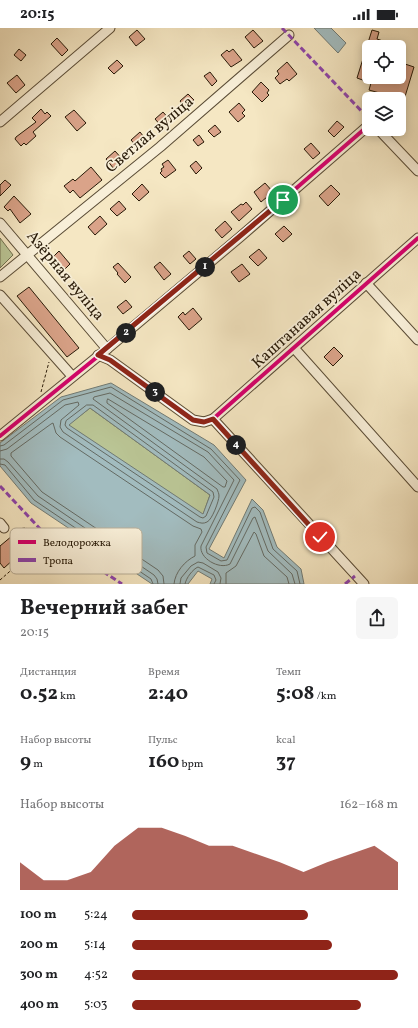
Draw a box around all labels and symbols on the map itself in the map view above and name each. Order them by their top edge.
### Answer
street label: Светлая вуліца [101,91,199,179]
pin [266,183,300,217]
street label: Азёрная вуліца [21,226,109,326]
pin: 1 [195,257,215,277]
street label: Каштанавая вуліца [247,264,367,374]
pin: 2 [116,323,136,343]
pin: 3 [145,382,165,402]
pin: 4 [226,435,246,455]
pin [303,520,337,554]
legend [10,528,142,574]
text: Велодорожка [43,536,112,551]
text: Тропа [43,554,74,569]

